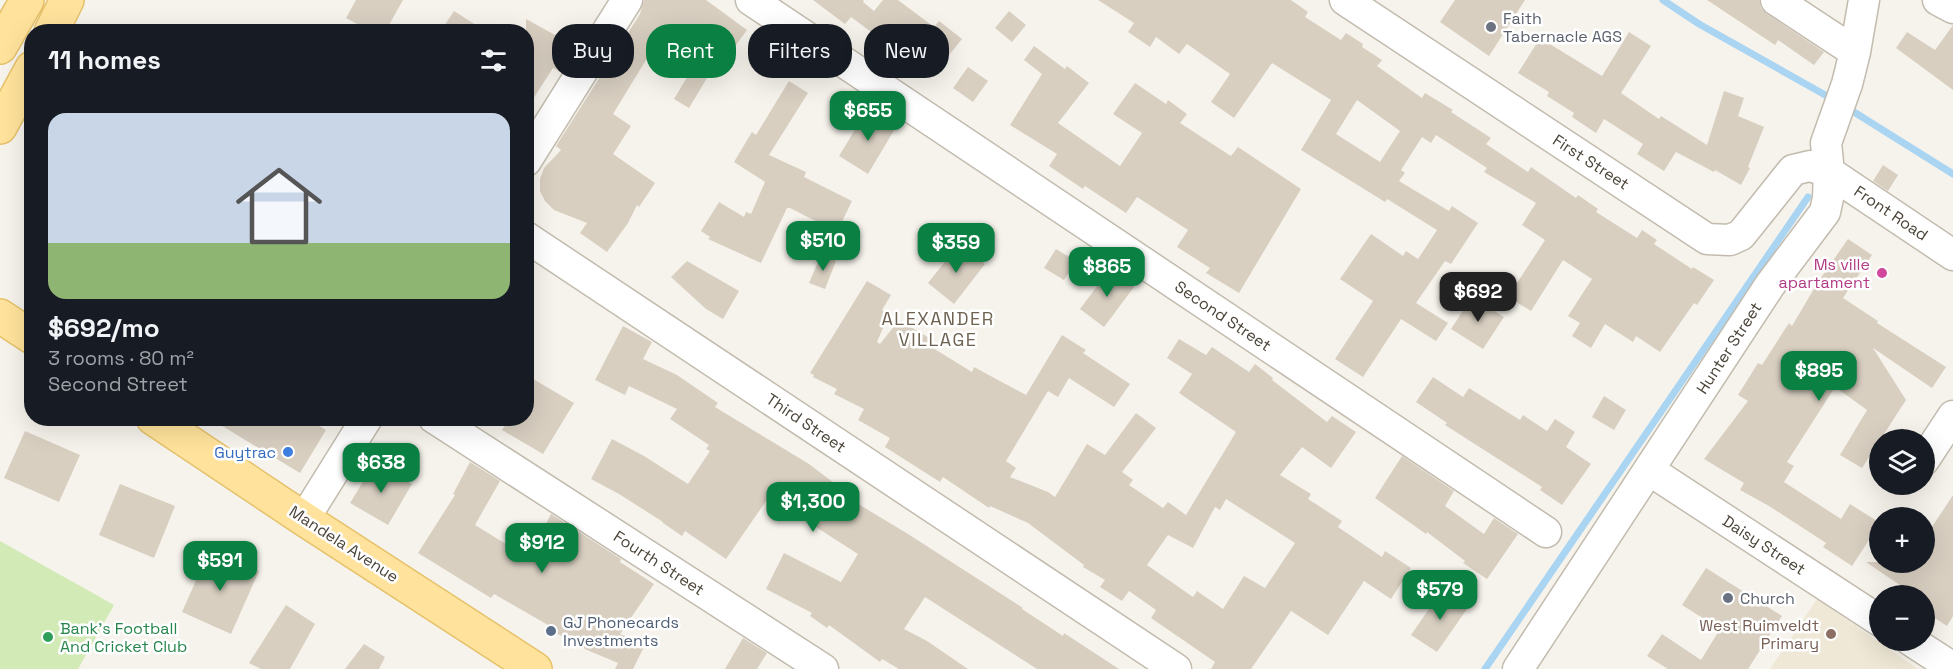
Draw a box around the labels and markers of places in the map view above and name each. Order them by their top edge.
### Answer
place label: Faith Tabernacle AGS [1503,8,1622,47]
marker: Faith Tabernacle AGS [1484,20,1498,34]
pin: $655 [832,91,904,142]
pin: $510 [787,221,859,272]
pin: $359 [920,223,992,274]
pin: $865 [1071,247,1143,298]
place label: Ms ville apartament [1779,254,1870,293]
marker: Ms ville apartament [1875,266,1889,280]
pin: $692 [1442,272,1514,323]
pin: $895 [1783,351,1855,402]
place label: Guytrac [214,442,276,463]
pin: $638 [345,443,417,494]
marker: Guytrac [281,445,295,459]
pin: $1,300 [764,482,862,533]
pin: $912 [506,523,578,574]
pin: $591 [184,541,256,592]
pin: $579 [1404,570,1476,621]
place label: Church [1740,588,1795,609]
marker: Church [1721,591,1735,605]
place label: GJ Phonecards Investments [563,612,679,651]
place label: West Ruimveldt Primary [1699,615,1819,654]
place label: Bank's Football And Cricket Club [60,618,187,657]
marker: GJ Phonecards Investments [544,624,558,638]
marker: West Ruimveldt Primary [1824,627,1838,641]
marker: Bank's Football And Cricket Club [41,630,55,644]

